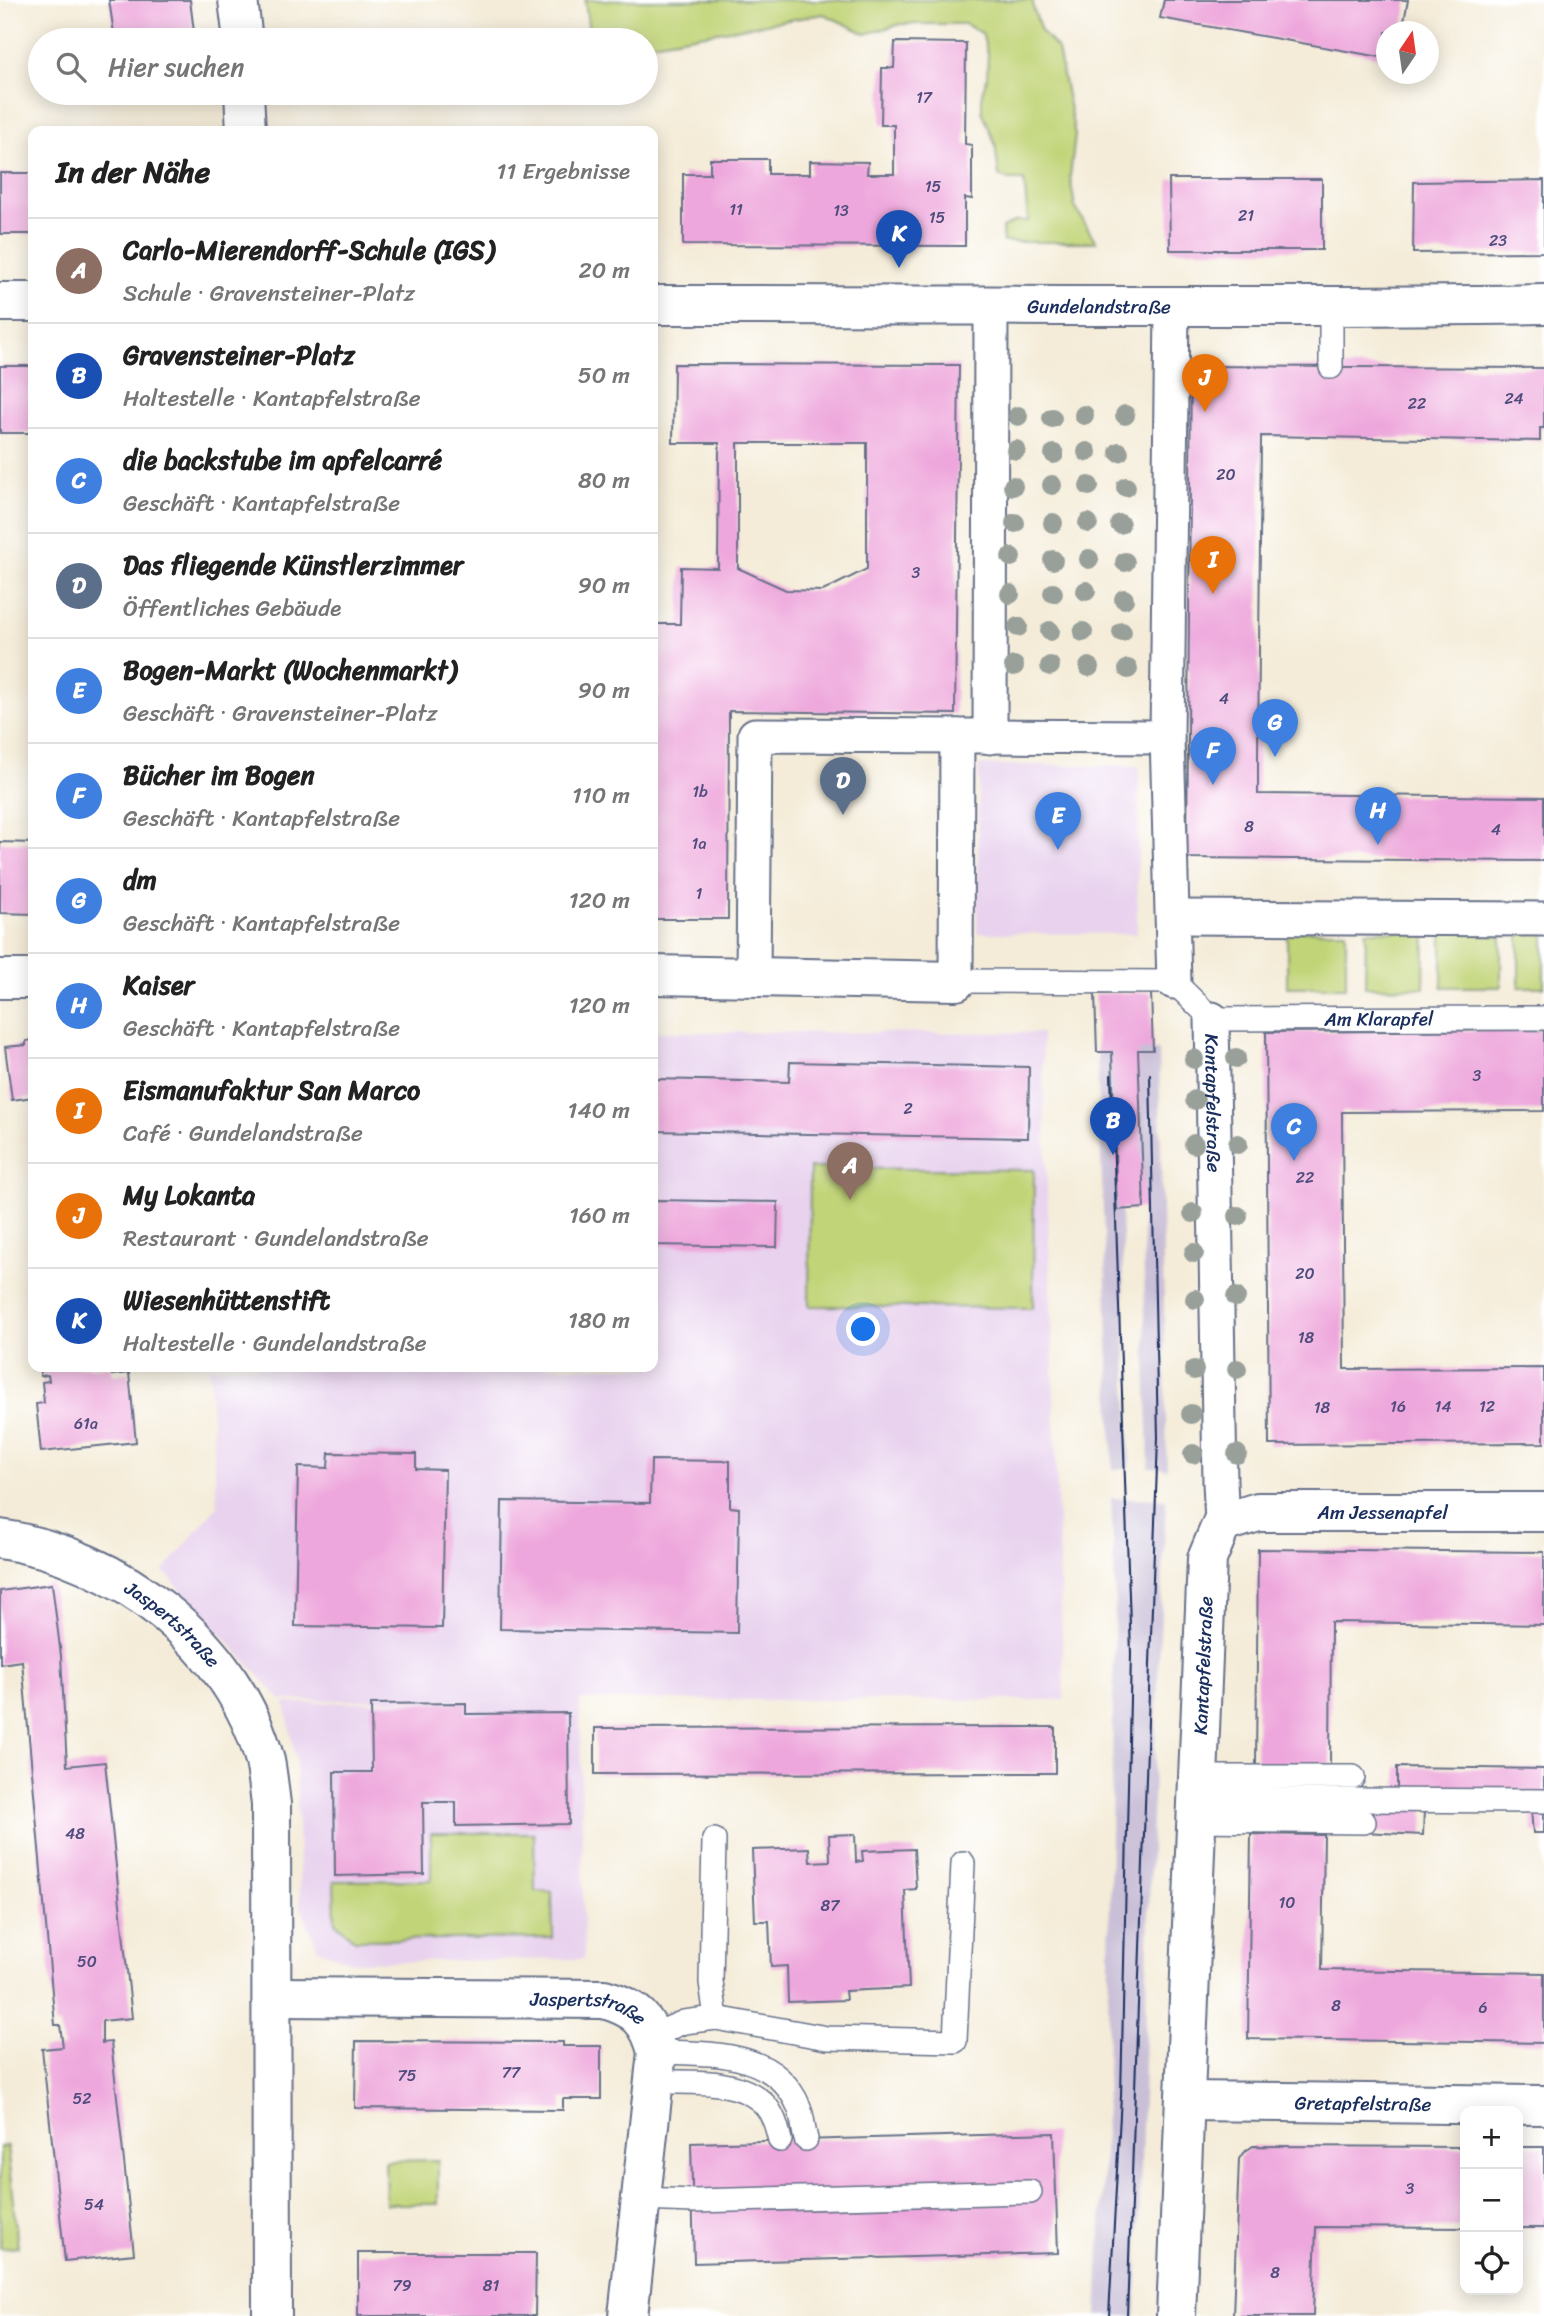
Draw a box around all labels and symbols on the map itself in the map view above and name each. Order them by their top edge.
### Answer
north arrow [1376,21,1439,84]
house number: 17 [916,83,933,112]
house number: 15 [925,172,942,201]
house number: 11 [729,195,743,224]
house number: 13 [833,196,849,225]
house number: 21 [1238,201,1254,230]
house number: 15 [929,203,946,232]
pin: K [876,210,922,268]
house number: 23 [1489,226,1507,255]
street label: Gundelandstraße [1027,290,1171,323]
pin: J [1182,354,1228,412]
house number: 24 [1504,384,1524,413]
house number: 22 [1408,389,1426,418]
house number: 20 [1216,460,1236,489]
pin: I [1190,536,1236,594]
house number: 3 [912,558,921,587]
house number: 4 [1219,684,1229,713]
pin: G [1252,699,1298,757]
pin: F [1190,727,1236,785]
pin: D [820,757,866,815]
house number: 1b [692,777,708,806]
pin: H [1355,787,1401,845]
pin: E [1035,792,1081,850]
house number: 8 [1244,812,1254,841]
house number: 4 [1491,815,1501,844]
house number: 1a [692,829,706,858]
house number: 1 [696,879,703,908]
street label: Am Klarapfel [1324,1002,1434,1036]
street label: Kantapfelstraße [1195,1033,1231,1173]
house number: 3 [1473,1061,1482,1090]
house number: 2 [903,1094,913,1123]
pin: B [1090,1097,1136,1155]
pin: C [1271,1103,1317,1161]
pin: A [827,1142,873,1200]
house number: 22 [1296,1163,1314,1192]
house number: 20 [1295,1259,1315,1288]
your location [846,1312,880,1346]
house number: 18 [1298,1323,1315,1352]
house number: 16 [1390,1392,1406,1421]
house number: 14 [1435,1392,1451,1421]
house number: 12 [1479,1392,1495,1421]
house number: 18 [1314,1393,1331,1422]
house number: 61a [74,1409,98,1438]
street label: Am Jessenapfel [1317,1496,1448,1529]
street label: Jaspertstraße [117,1571,229,1675]
street label: Kantapfelstraße [1184,1595,1222,1736]
house number: 48 [65,1819,85,1848]
house number: 10 [1279,1888,1295,1917]
house number: 87 [821,1891,840,1920]
house number: 50 [77,1947,97,1976]
street label: Jaspertstraße [529,1983,655,2033]
house number: 8 [1331,1991,1341,2020]
house number: 6 [1478,1993,1488,2022]
house number: 77 [502,2058,521,2087]
house number: 75 [398,2061,417,2090]
house number: 52 [72,2084,92,2113]
street label: Gretapfelstraße [1294,2086,1432,2121]
house number: 3 [1406,2174,1415,2203]
house number: 54 [84,2190,104,2219]
house number: 8 [1270,2258,1280,2287]
house number: 79 [393,2271,412,2300]
house number: 81 [483,2271,499,2300]

